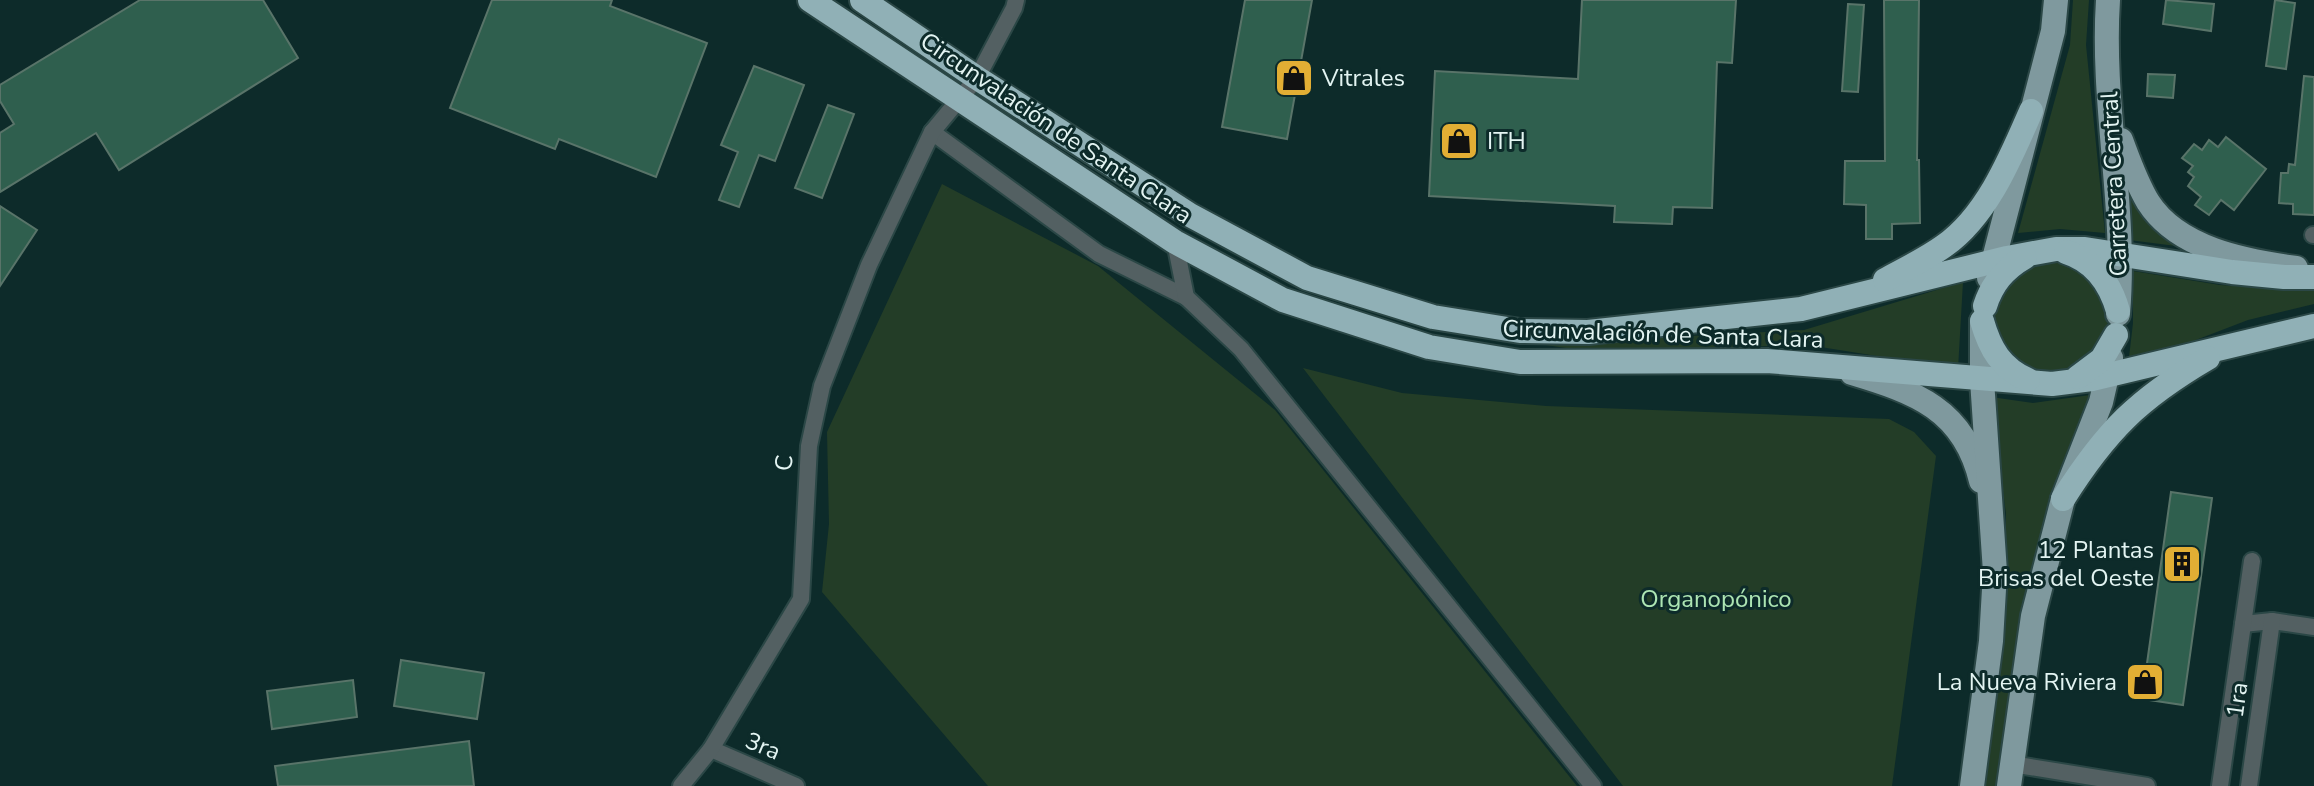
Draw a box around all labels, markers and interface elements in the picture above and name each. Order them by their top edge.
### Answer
street label: Circunvalación de Santa Clara [914,25,1198,231]
shop icon: Vitrales [1273,57,1315,99]
place label: Vitrales [1321,62,1405,94]
street label: Carretera Central [2093,91,2135,277]
shop icon: ITH [1438,120,1480,162]
place label: ITH [1487,125,1526,157]
street label: Circunvalación de Santa Clara [1502,312,1824,356]
street label: C [767,454,801,472]
place label: 12 Plantas Brisas del Oeste [1978,534,2154,594]
building icon: 12 Plantas Brisas del Oeste [2161,543,2203,585]
park label: Organopónico [1640,583,1792,615]
shop icon: La Nueva Riviera [2124,661,2166,703]
place label: La Nueva Riviera [1937,666,2117,698]
street label: 1ra [2219,680,2255,720]
street label: 3ra [740,724,786,768]

